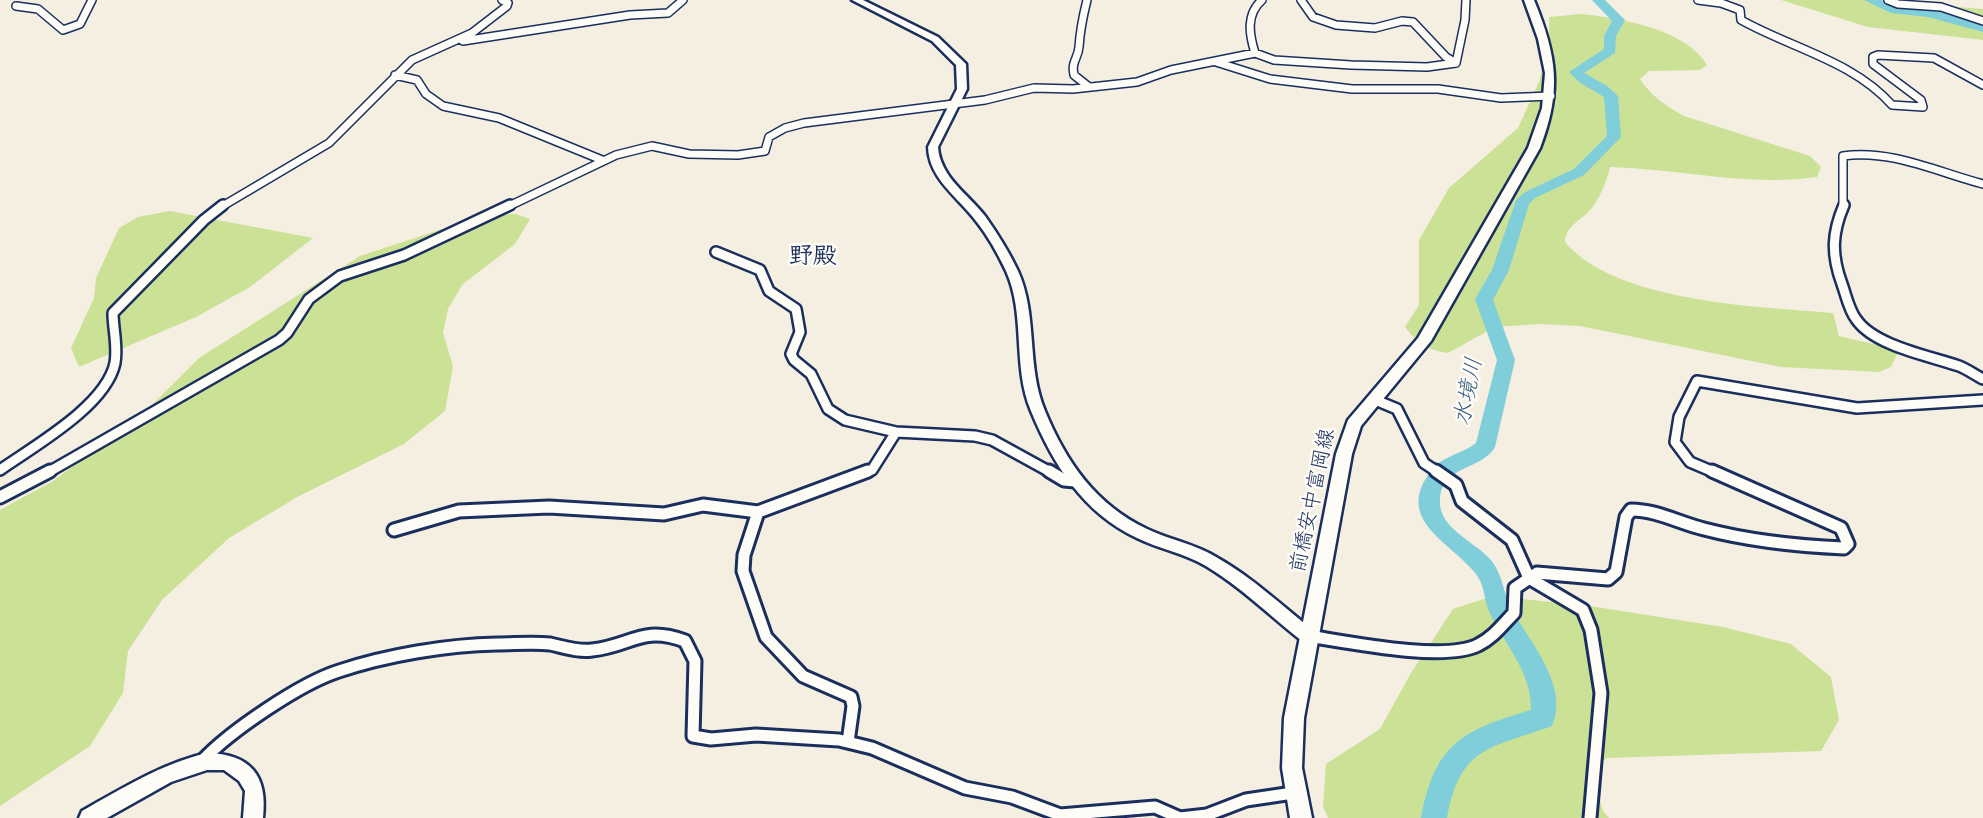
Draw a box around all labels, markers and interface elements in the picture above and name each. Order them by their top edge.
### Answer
district label: 野殿 [789,245,837,273]
water label: 水境川 [1451,356,1491,428]
street label: 前橋安中富岡線 [1287,426,1343,576]

